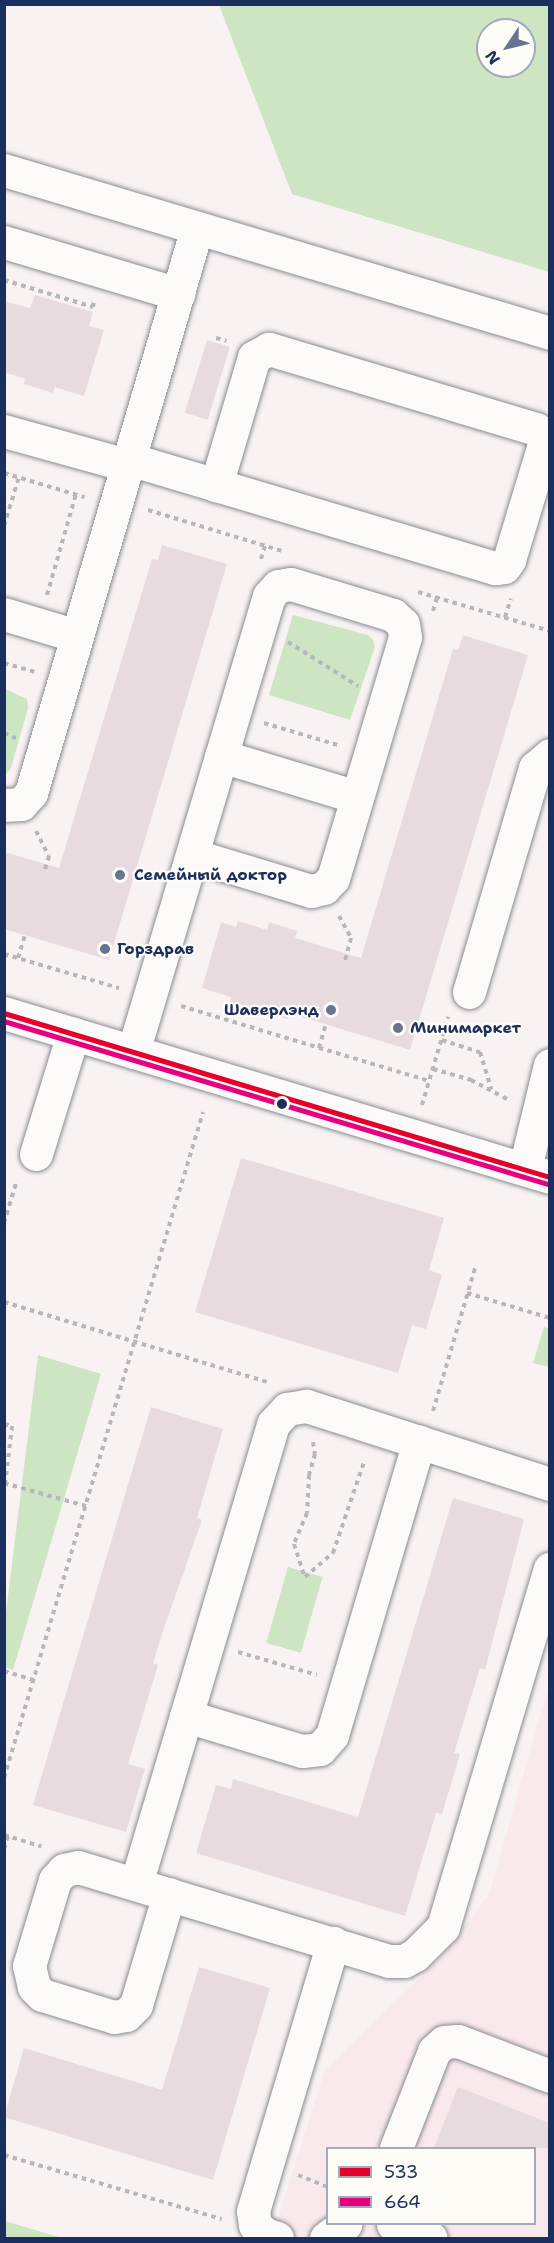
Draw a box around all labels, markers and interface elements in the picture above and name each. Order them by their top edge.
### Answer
north arrow [476,18,536,78]
text: N [480,46,505,69]
place label: Семейный доктор [134,865,287,885]
marker: Семейный доктор [111,866,129,884]
place label: Горздрав [117,939,194,959]
marker: Горздрав [98,942,112,956]
place label: Шаверлэнд [224,1000,319,1020]
marker: Шаверлэнд [324,1003,338,1017]
place label: Минимаркет [410,1018,521,1038]
marker: Минимаркет [391,1021,405,1035]
unlabelled marker [276,1098,288,1110]
legend [326,2147,536,2225]
text: 533 [384,2160,418,2184]
text: 664 [384,2190,421,2214]

